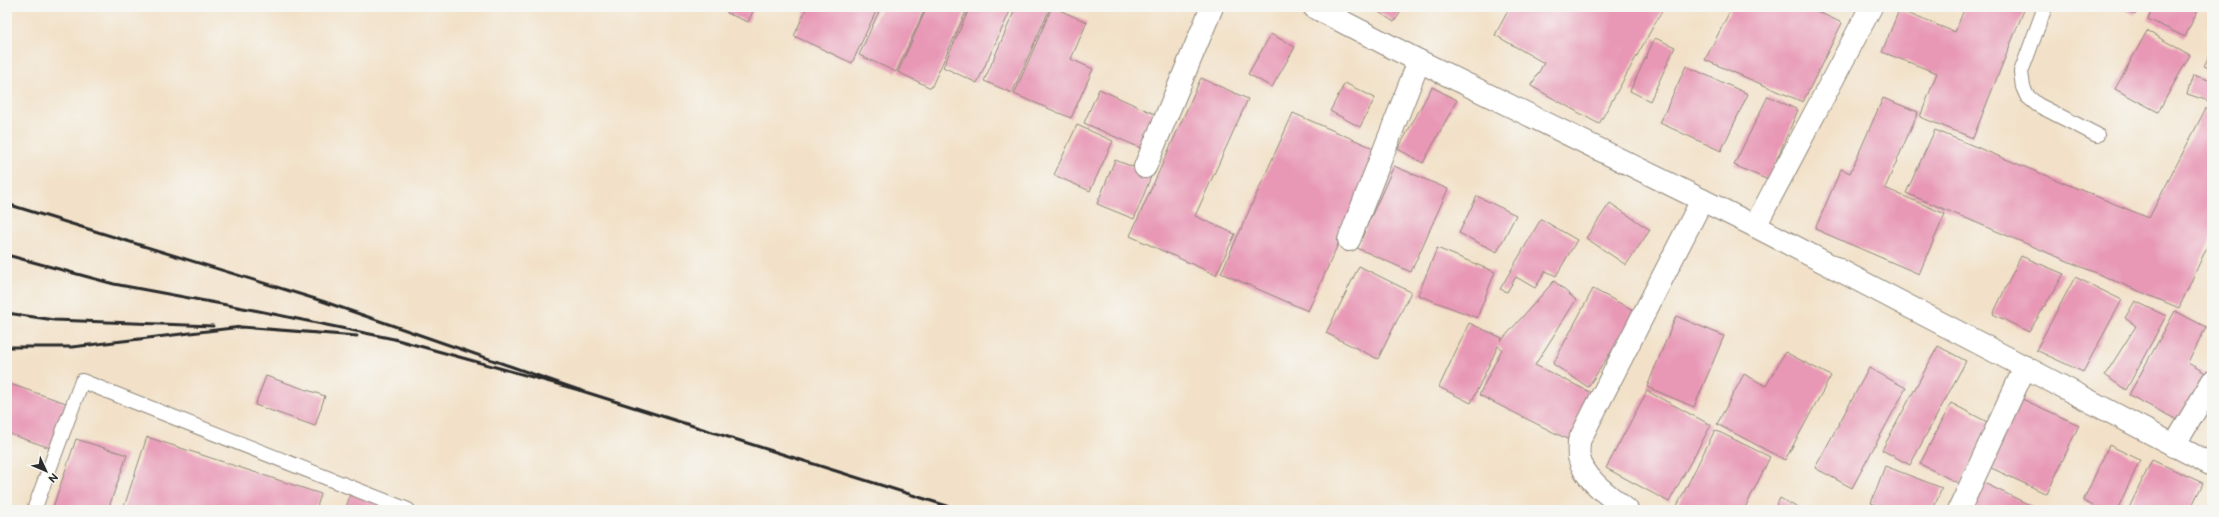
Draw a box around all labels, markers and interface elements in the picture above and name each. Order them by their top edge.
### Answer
north arrow [26,451,66,491]
text: N [45,470,60,485]

